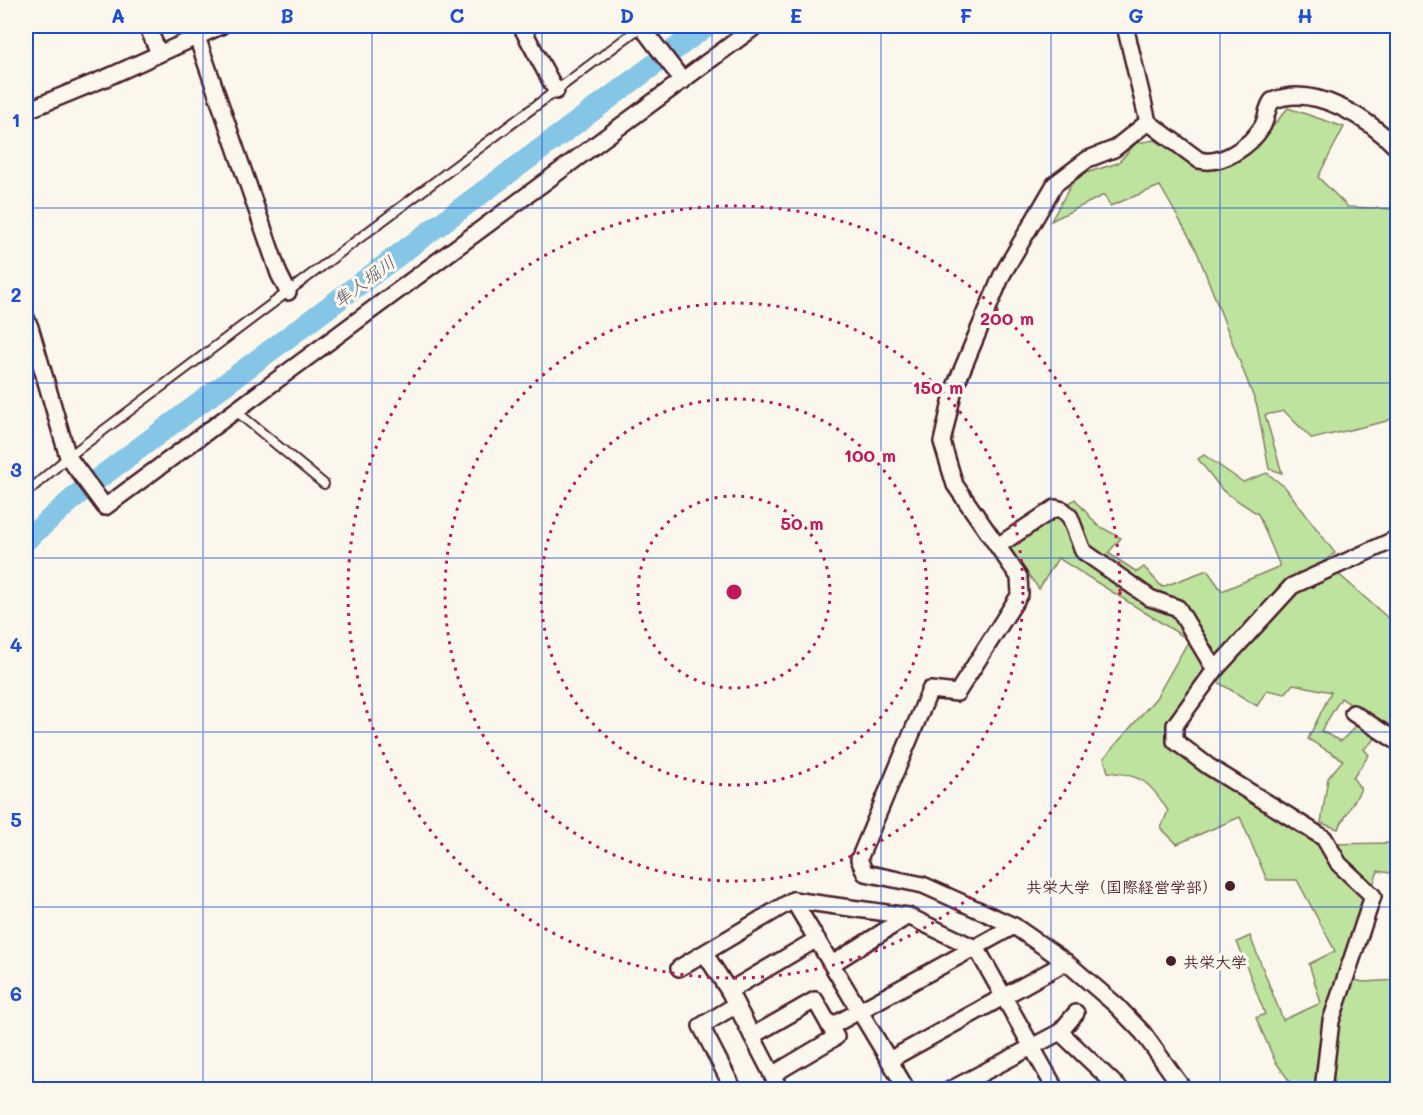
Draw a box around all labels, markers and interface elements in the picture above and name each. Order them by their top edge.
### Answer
text: A [111,2,125,28]
text: B [280,2,294,28]
text: C [450,2,465,28]
text: D [620,2,634,28]
text: E [790,2,802,28]
text: F [960,2,973,28]
text: G [1128,2,1144,28]
text: H [1297,2,1313,28]
text: 1 [12,106,20,132]
water label: 隼人堀川 [328,250,400,312]
text: 2 [10,281,22,307]
text: 200 m [980,306,1034,330]
text: 150 m [913,375,963,399]
text: 100 m [844,443,896,467]
text: 3 [10,456,22,482]
text: 50 m [781,511,823,535]
centre of rings [724,582,744,602]
text: 4 [10,631,23,657]
text: 5 [10,806,22,832]
place label: 共栄大学（国際経営学部） [1026,876,1218,897]
marker: 共栄大学（国際経営学部） [1223,879,1237,893]
place label: 共栄大学 [1183,951,1247,972]
marker: 共栄大学 [1164,954,1178,968]
text: 6 [10,980,22,1006]

